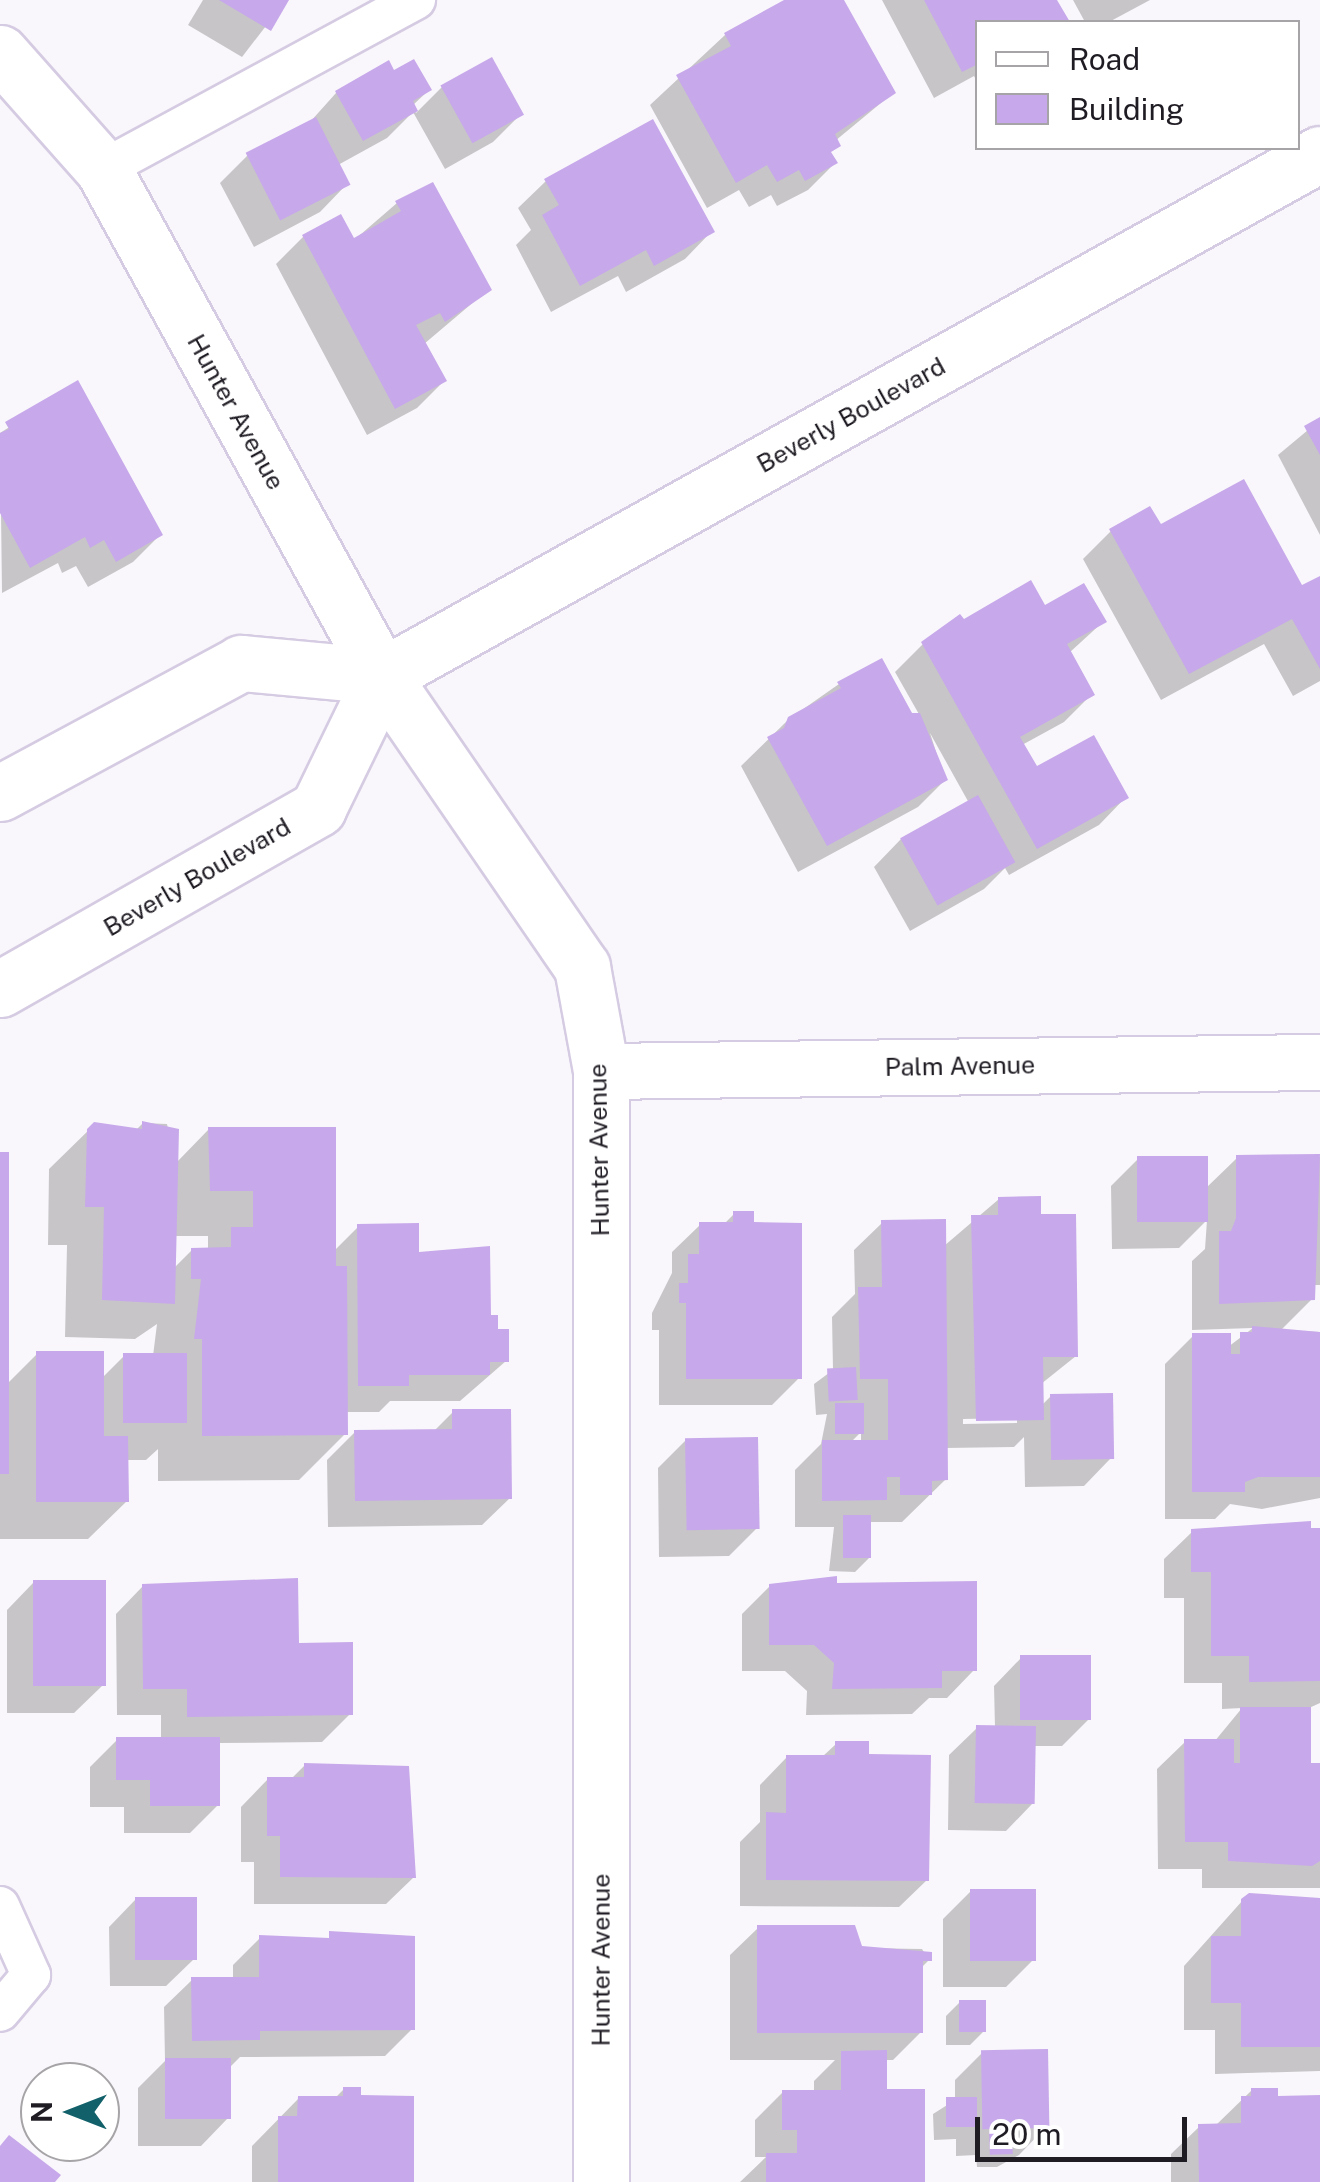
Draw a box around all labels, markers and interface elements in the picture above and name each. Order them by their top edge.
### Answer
legend [975,20,1300,150]
text: Road [1069,41,1140,77]
text: Building [1069,91,1184,127]
street label: Hunter Avenue [181,329,291,495]
street label: Beverly Boulevard [752,351,950,479]
street label: Beverly Boulevard [98,811,296,943]
street label: Palm Avenue [884,1050,1036,1082]
street label: Hunter Avenue [582,1063,616,1237]
street label: Hunter Avenue [586,1874,616,2046]
north arrow [20,2062,120,2162]
scale bar [980,2097,1192,2159]
text: N [25,2101,58,2123]
text: 20 m [992,2116,1061,2152]

